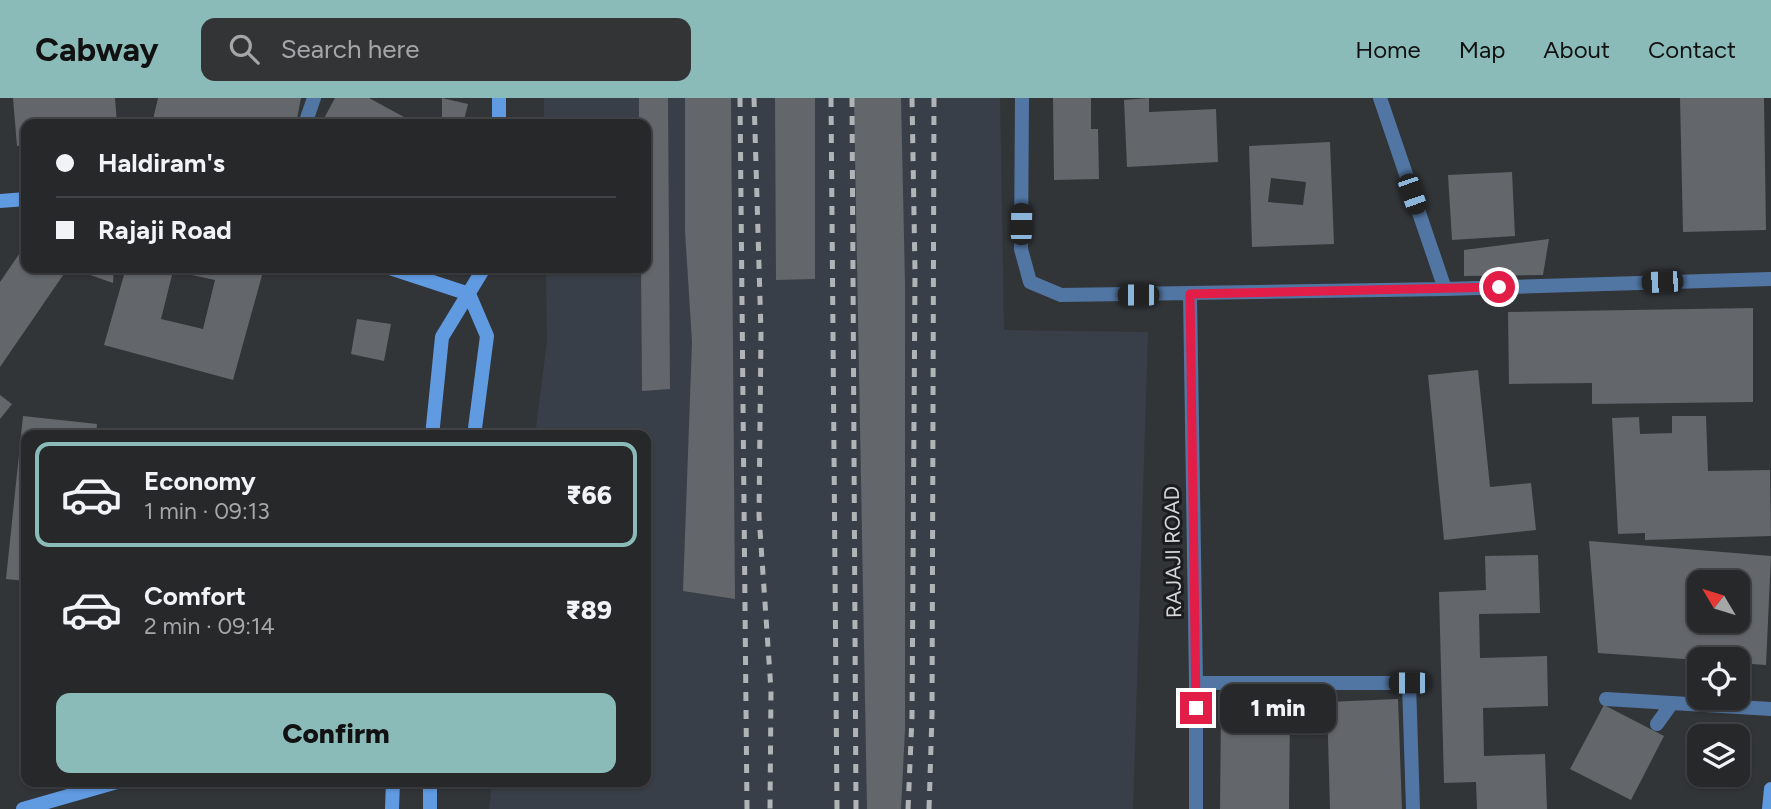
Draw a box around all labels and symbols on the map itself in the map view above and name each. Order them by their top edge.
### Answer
car [1396,171,1429,217]
car [1011,203,1032,245]
route start [1483,271,1515,303]
car [1641,271,1684,293]
car [1118,285,1160,306]
street label: RAJAJI ROAD [1159,486,1186,618]
north arrow [1687,570,1750,634]
car [1389,673,1431,694]
callout: 1 min [1220,684,1336,732]
route end [1180,692,1212,724]

